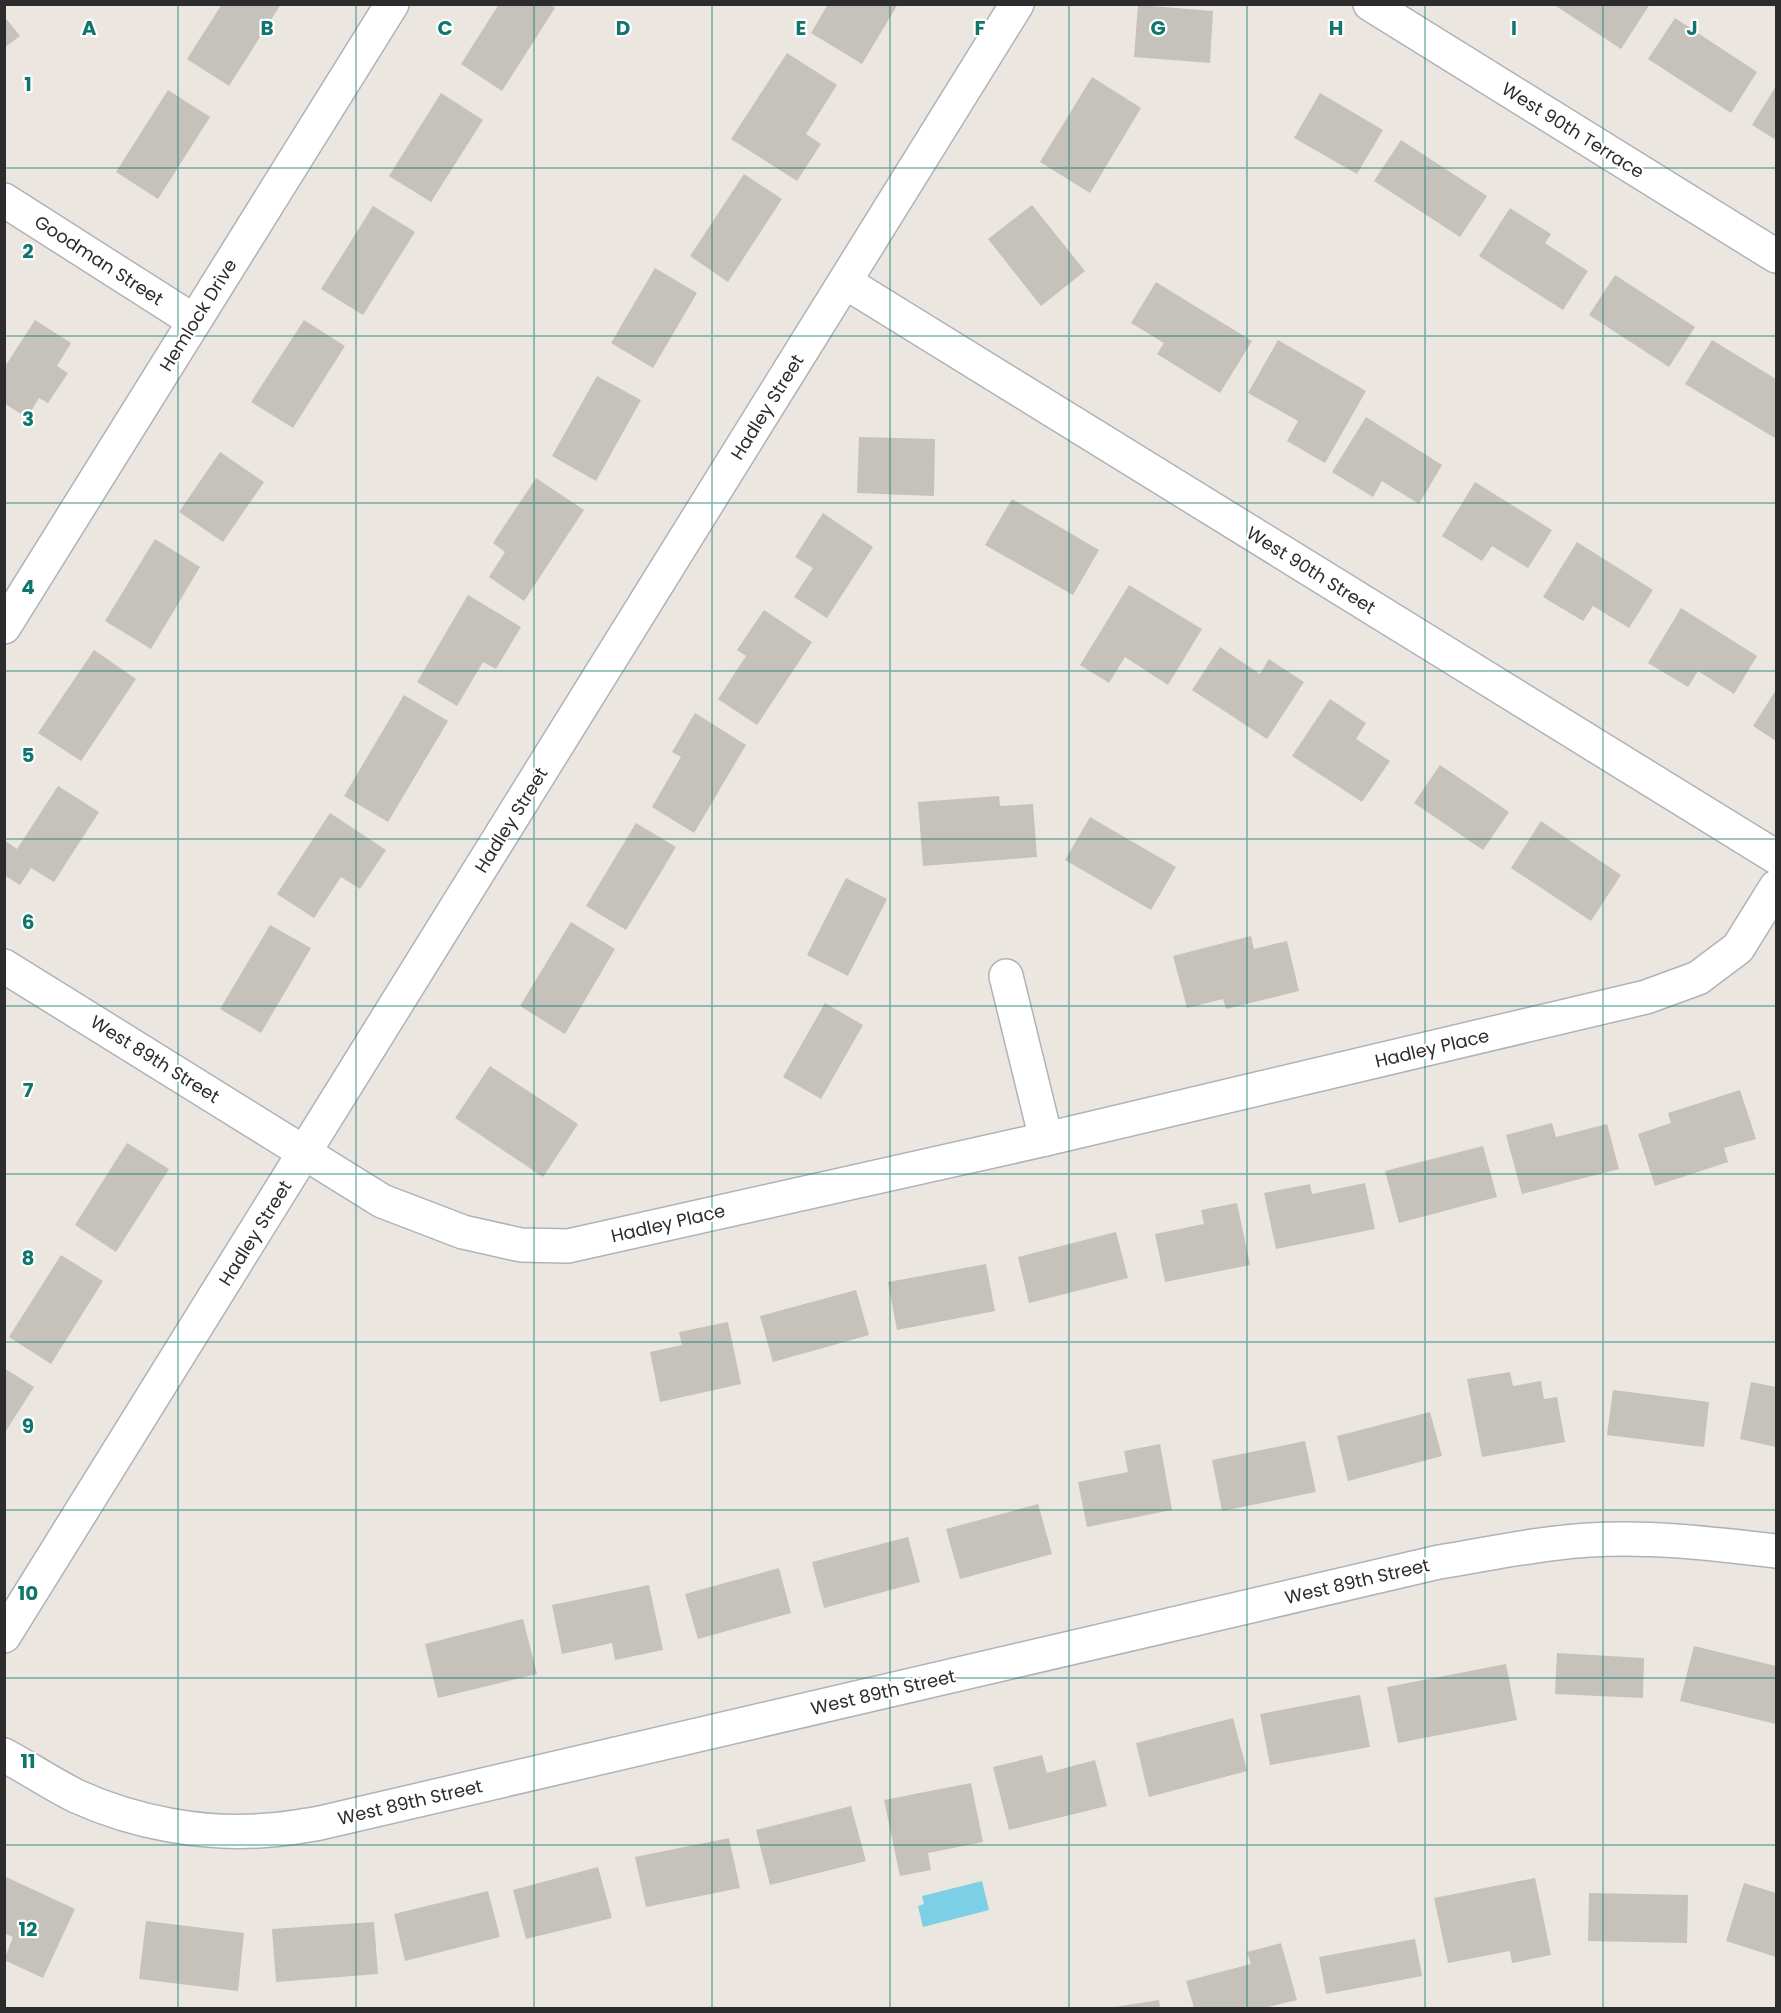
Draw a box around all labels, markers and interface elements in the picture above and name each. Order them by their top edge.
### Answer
text: A [82,14,97,42]
text: B [260,14,274,42]
text: C [437,14,453,42]
text: D [616,14,630,42]
text: E [796,14,806,42]
text: F [975,14,986,42]
text: G [1150,14,1166,42]
text: H [1329,14,1343,42]
text: I [1511,14,1517,42]
text: J [1686,14,1698,42]
text: 1 [24,70,32,98]
street label: West 90th Terrace [1497,76,1649,184]
street label: Goodman Street [30,209,168,311]
text: 2 [22,237,34,265]
street label: Hemlock Drive [153,254,243,376]
street label: Hadley Street [725,349,809,465]
text: 3 [22,405,34,433]
street label: West 90th Street [1242,520,1380,620]
text: 4 [21,573,35,601]
text: 5 [22,741,35,769]
street label: Hadley Street [469,762,553,878]
text: 6 [22,908,34,936]
street label: West 89th Street [86,1009,224,1109]
street label: Hadley Place [1372,1023,1492,1073]
text: 7 [23,1076,34,1104]
street label: Hadley Street [213,1175,297,1291]
street label: Hadley Place [608,1198,728,1248]
text: 8 [22,1244,34,1272]
text: 9 [22,1412,34,1440]
street label: West 89th Street [1282,1552,1432,1610]
text: 10 [18,1579,38,1607]
street label: West 89th Street [808,1663,958,1721]
text: 11 [20,1747,36,1775]
street label: West 89th Street [335,1773,485,1831]
text: 12 [19,1915,37,1943]

